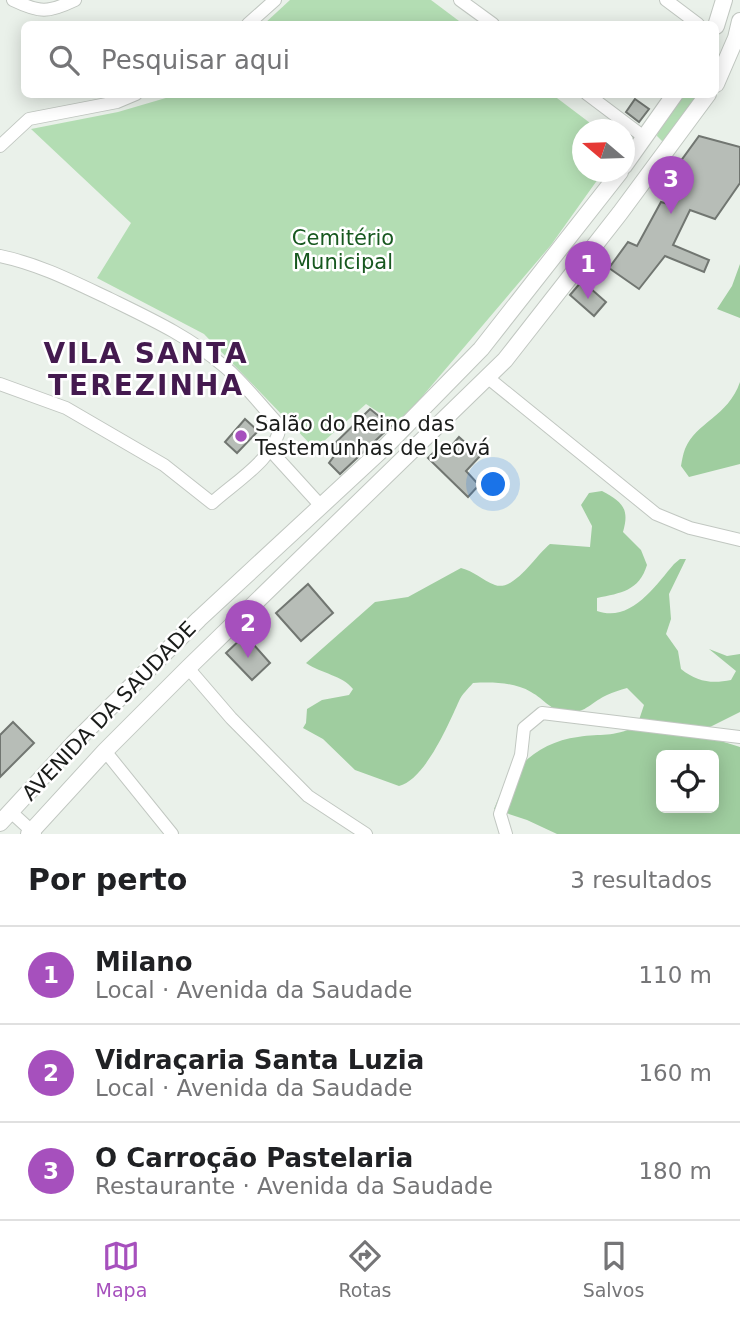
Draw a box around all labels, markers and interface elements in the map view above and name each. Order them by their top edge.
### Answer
search box [21,21,719,98]
icon: search [45,41,83,79]
text: Pesquisar aqui [101,45,290,75]
north arrow [572,119,635,182]
pin: 3 [648,156,694,214]
park label: Cemitério Municipal [292,226,394,274]
pin: 1 [565,241,611,299]
district label: VILA SANTA TEREZINHA [43,337,249,402]
place label: Salão do Reino das Testemunhas de Jeová [254,412,490,460]
marker: Salão do Reino das Testemunhas de Jeová [233,428,249,444]
your location [476,467,510,501]
pin: 2 [225,600,271,658]
street label: AVENIDA DA SAUDADE [17,617,201,805]
map controls [656,750,719,813]
button: locate [656,750,719,813]
text: Por perto [28,862,187,897]
text: 3 resultados [570,867,712,893]
text: Milano [95,947,193,977]
text: 1 [43,962,59,988]
text: 110 m [638,962,712,988]
text: Local · Avenida da Saudade [95,977,412,1003]
text: Vidraçaria Santa Luzia [95,1045,424,1075]
text: 2 [43,1060,59,1086]
text: 160 m [638,1060,712,1086]
text: Local · Avenida da Saudade [95,1075,412,1101]
text: O Carroção Pastelaria [95,1143,413,1173]
text: 3 [43,1158,59,1184]
text: 180 m [638,1158,712,1184]
text: Restaurante · Avenida da Saudade [95,1173,493,1199]
tab: Mapa [96,1237,147,1301]
tab: Rotas [339,1237,391,1301]
tab: Salvos [583,1237,644,1301]

